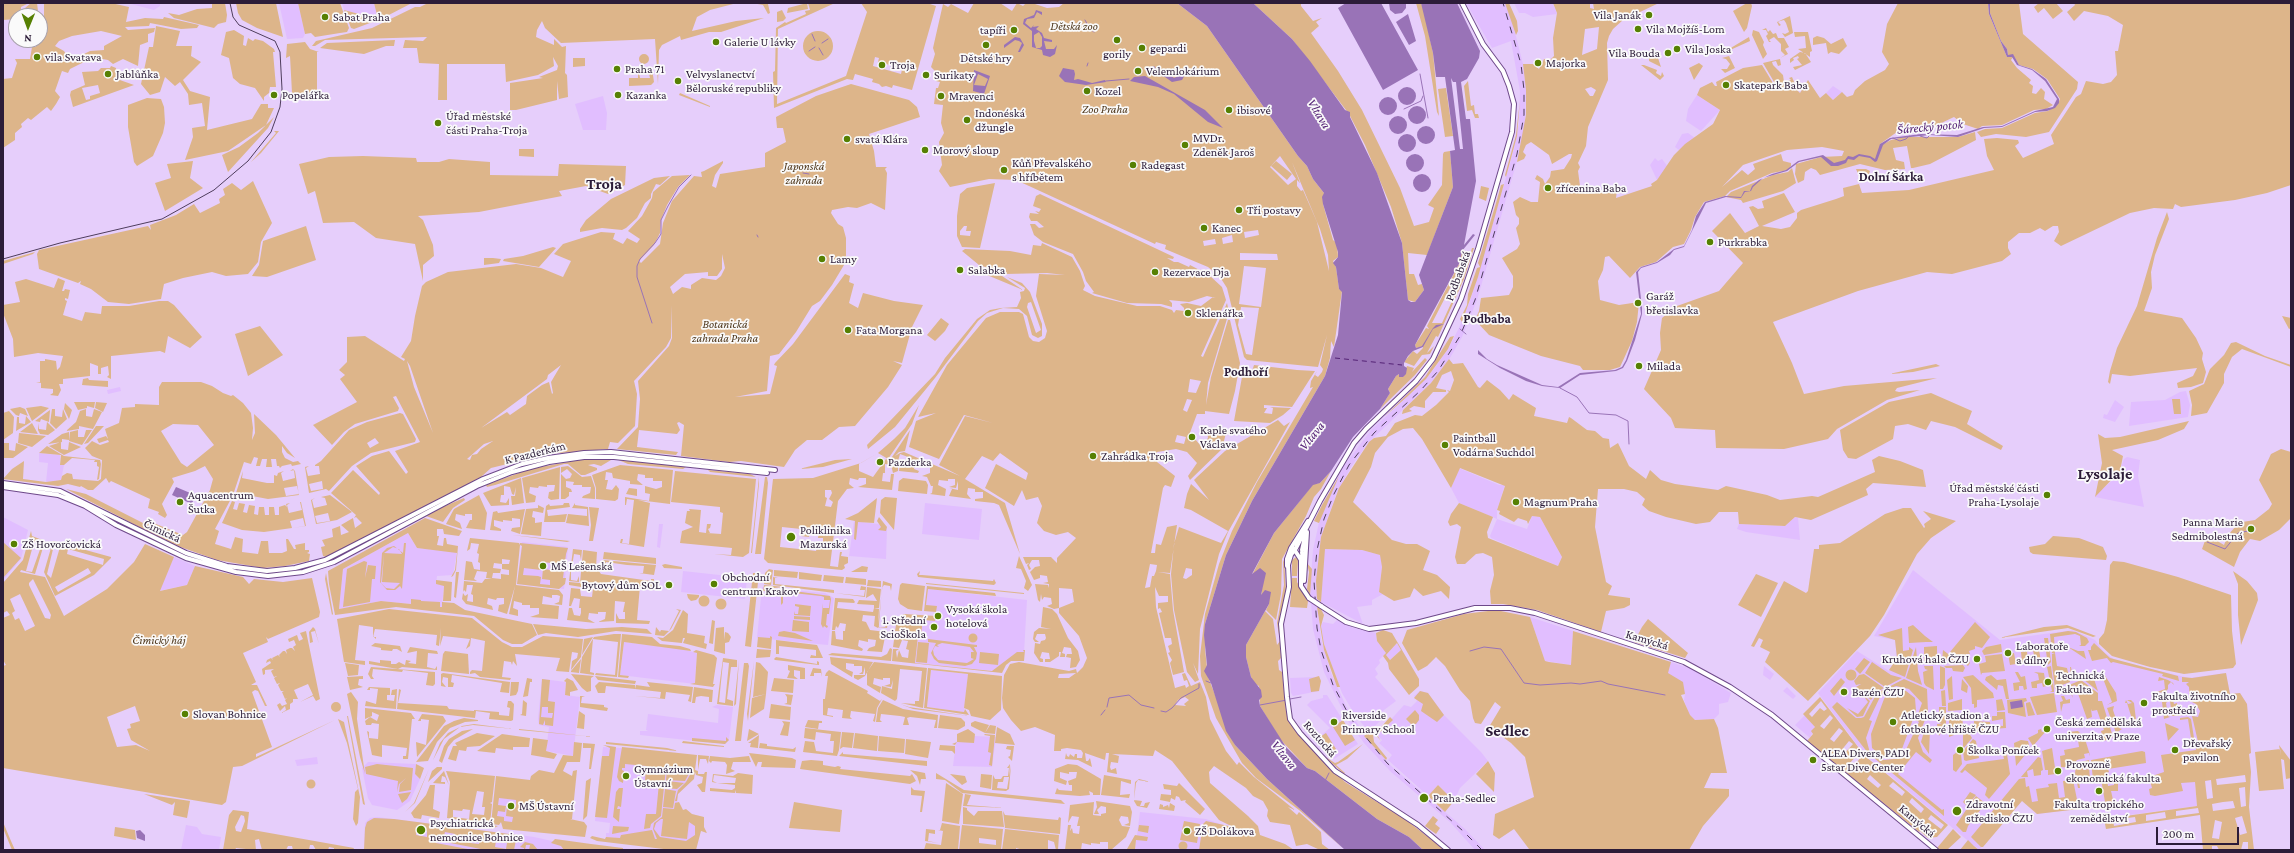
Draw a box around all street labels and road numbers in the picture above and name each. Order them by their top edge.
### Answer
street label: Podbabská [1442,249,1474,303]
street label: K Pazderkám [503,438,567,468]
street label: Čimická [141,516,183,546]
street label: Kamýcká [1624,627,1670,653]
street label: Roztocká [1300,718,1340,760]
street label: Kamýcká [1896,801,1938,841]

